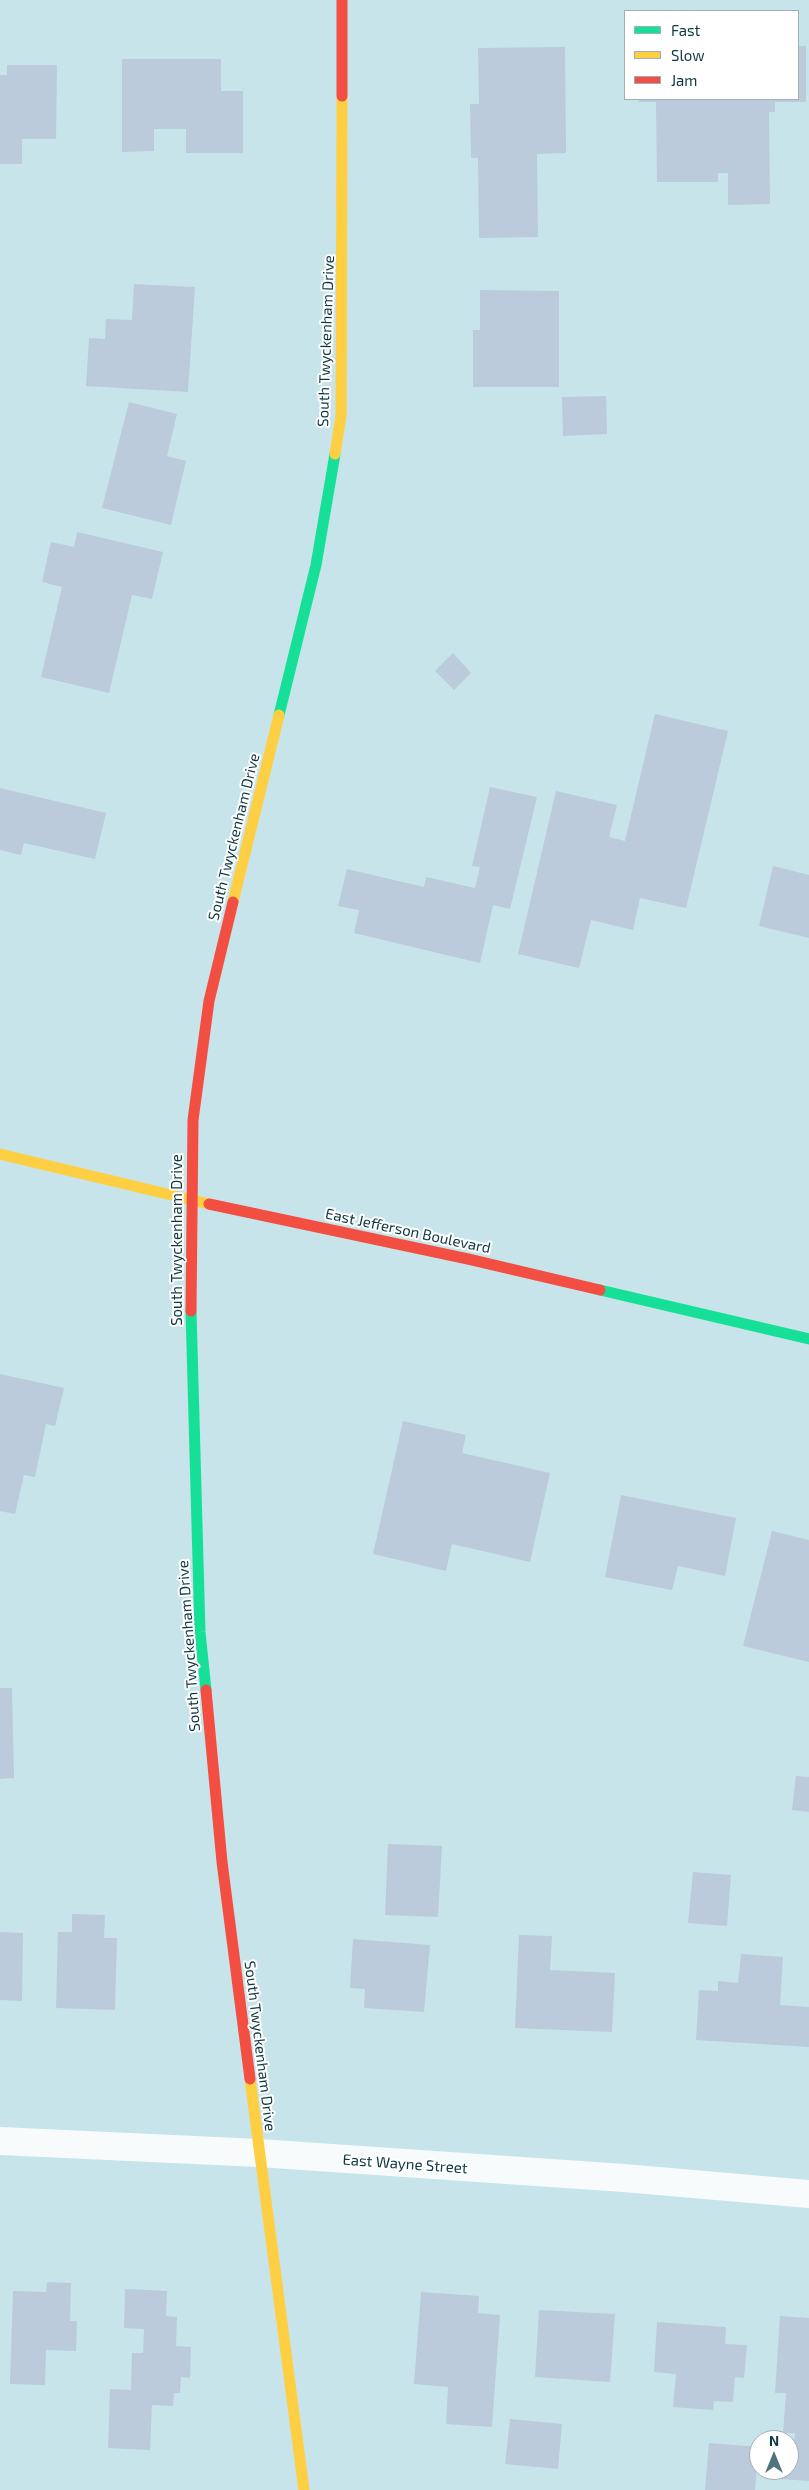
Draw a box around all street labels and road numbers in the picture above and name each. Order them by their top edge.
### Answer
street label: South Twyckenham Drive [314,255,338,427]
street label: South Twyckenham Drive [205,752,263,922]
street label: South Twyckenham Drive [168,1154,186,1326]
street label: East Jefferson Boulevard [324,1205,492,1257]
street label: South Twyckenham Drive [174,1560,204,1732]
street label: South Twyckenham Drive [241,1960,279,2132]
street label: East Wayne Street [342,2151,468,2177]

